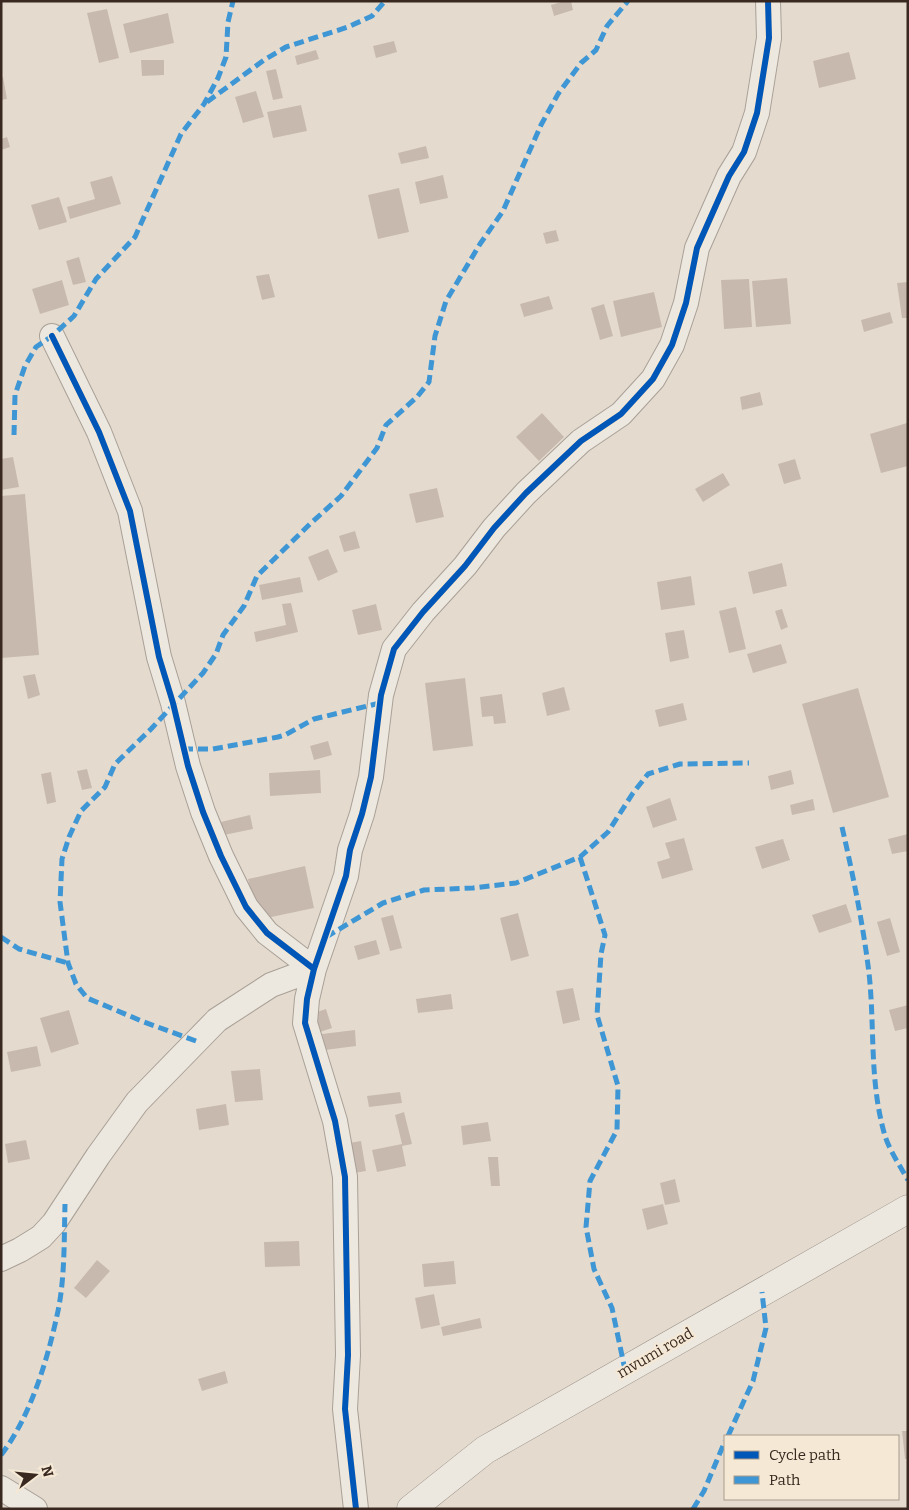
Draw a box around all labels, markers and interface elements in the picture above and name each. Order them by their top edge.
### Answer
street label: mvumi road [614,1324,696,1382]
legend [724,1435,899,1500]
text: Cycle path [769,1446,841,1464]
north arrow [10,1450,60,1500]
text: N [37,1464,57,1479]
text: Path [769,1471,801,1489]

